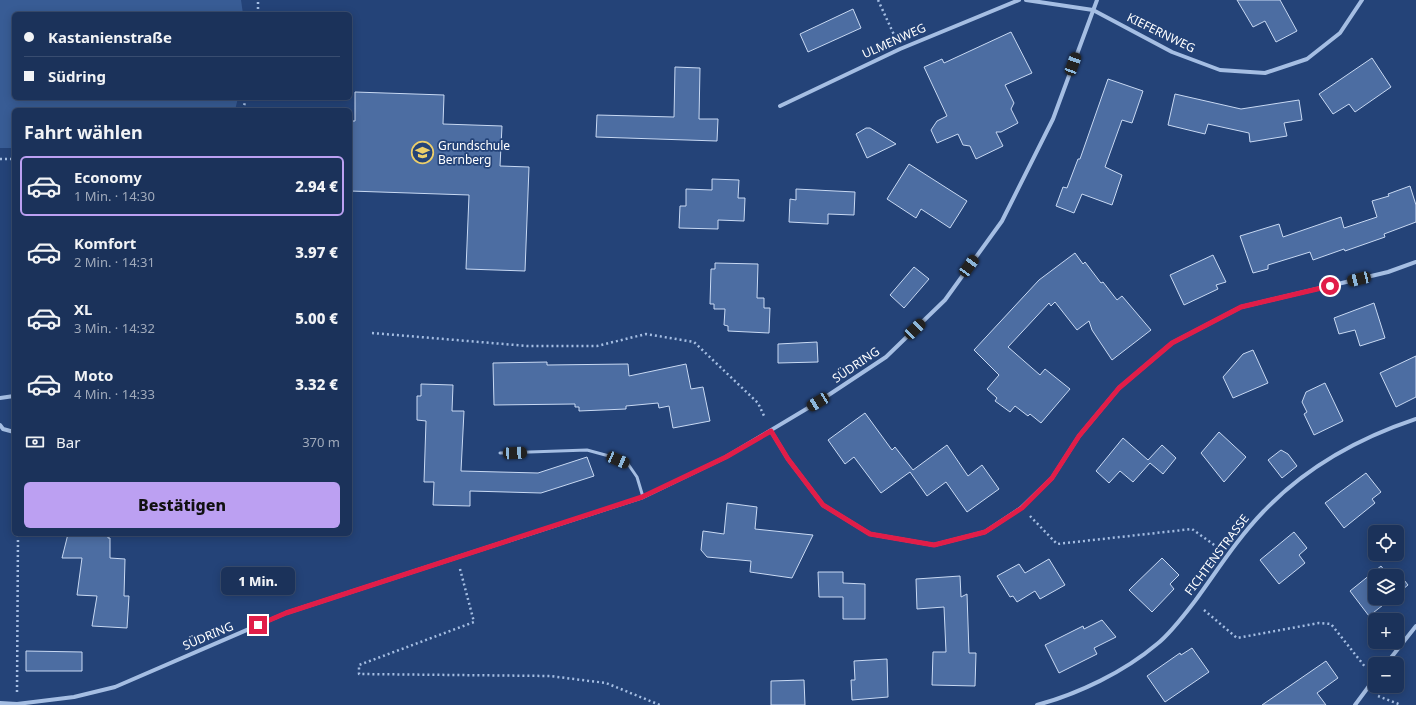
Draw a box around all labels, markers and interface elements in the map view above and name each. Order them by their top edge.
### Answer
street label: KIEFERNWEG [1124,9,1198,56]
street label: ULMENWEG [859,19,928,62]
text: Kastanienstraße [48,27,172,47]
car [1063,51,1083,77]
text: Südring [48,66,106,86]
text: Fahrt wählen [24,120,143,144]
place label: Grundschule Bernberg [438,137,510,168]
school or university icon: Grundschule Bernberg [409,140,435,166]
text: Economy [74,167,142,187]
icon: car [26,168,62,204]
text: 2.94 € [295,176,338,196]
text: 1 Min. · 14:30 [74,187,155,205]
text: Komfort [74,233,136,253]
icon: car [26,234,62,270]
text: 3.97 € [295,242,338,262]
text: 2 Min. · 14:31 [74,253,155,271]
car [957,253,981,279]
car [1346,270,1372,288]
route start [1321,277,1339,295]
text: XL [74,299,92,319]
icon: car [26,300,62,336]
text: 5.00 € [295,308,338,328]
car [902,316,928,342]
text: 3 Min. · 14:32 [74,319,155,337]
street label: SÜDRING [829,343,883,387]
text: Moto [74,365,113,385]
icon: car [26,366,62,402]
text: 3.32 € [295,374,338,394]
text: 4 Min. · 14:33 [74,385,155,403]
car [805,391,831,413]
icon: cash [24,431,46,453]
text: Bar [56,432,80,452]
text: 370 m [302,433,340,451]
car [503,446,527,460]
car [605,450,631,470]
button: Bestätigen [24,482,340,528]
street label: FICHTENSTRASSE [1180,511,1253,599]
map controls [1368,525,1404,693]
button: locate [1368,525,1404,561]
callout: 1 Min. [221,567,295,595]
button: layers [1368,569,1404,605]
text: 1 Min. [238,572,278,590]
button: + [1368,613,1404,649]
route end [249,616,267,634]
street label: SÜDRING [180,617,236,654]
button: − [1368,657,1404,693]

